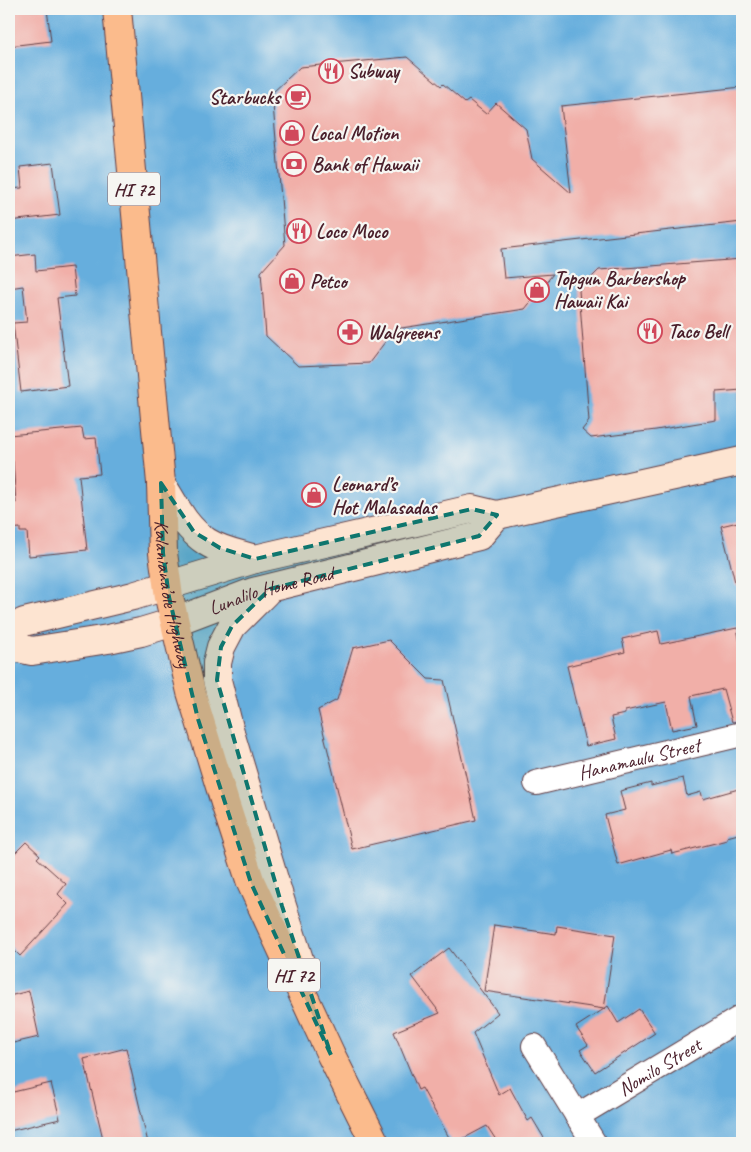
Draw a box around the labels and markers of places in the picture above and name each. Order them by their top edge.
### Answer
restaurant icon: Subway [318,58,344,84]
place label: Subway [348,59,401,84]
cafe icon: Starbucks [285,84,311,110]
place label: Starbucks [209,85,282,110]
shop icon: Local Motion [279,120,305,146]
place label: Local Motion [310,121,399,146]
bank icon: Bank of Hawaii [281,151,307,177]
place label: Bank of Hawaii [312,152,421,177]
restaurant icon: Loco Moco [286,218,312,244]
place label: Loco Moco [316,219,389,244]
place label: Topgun Barbershop Hawaii Kai [554,266,686,314]
shop icon: Petco [279,268,305,294]
place label: Petco [310,269,348,294]
shop icon: Topgun Barbershop Hawaii Kai [524,277,550,303]
restaurant icon: Taco Bell [637,318,663,344]
pharmacy icon: Walgreens [337,319,363,345]
place label: Taco Bell [668,319,731,344]
place label: Walgreens [368,320,441,345]
place label: Leonard’s Hot Malasadas [332,472,438,520]
shop icon: Leonard’s Hot Malasadas [301,482,327,508]

